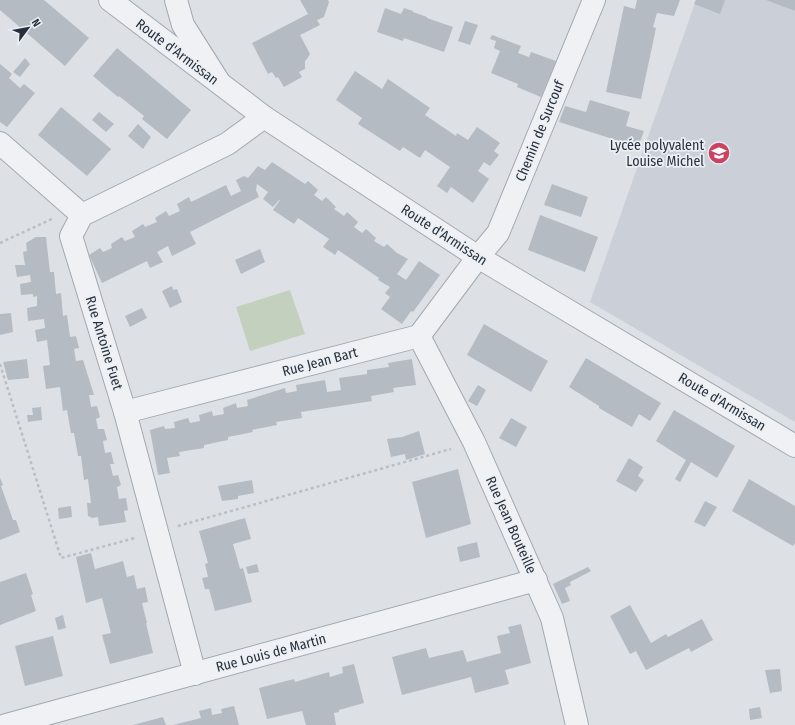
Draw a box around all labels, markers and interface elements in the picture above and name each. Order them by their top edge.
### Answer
north arrow [8,8,48,48]
street label: Route d'Armissan [132,15,222,89]
text: N [29,17,43,29]
street label: Chemin de Surcouf [512,76,569,184]
place label: Lycée polyvalent Louise Michel [610,137,704,170]
school or university icon: Lycée polyvalent Louise Michel [706,140,732,166]
street label: Route d'Armissan [398,201,490,269]
street label: Rue Antoine Fuet [82,294,126,392]
street label: Rue Jean Bart [280,344,360,380]
street label: Route d'Armissan [675,369,769,435]
street label: Rue Jean Bouteille [482,474,540,576]
street label: Rue Louis de Martin [214,630,328,676]

